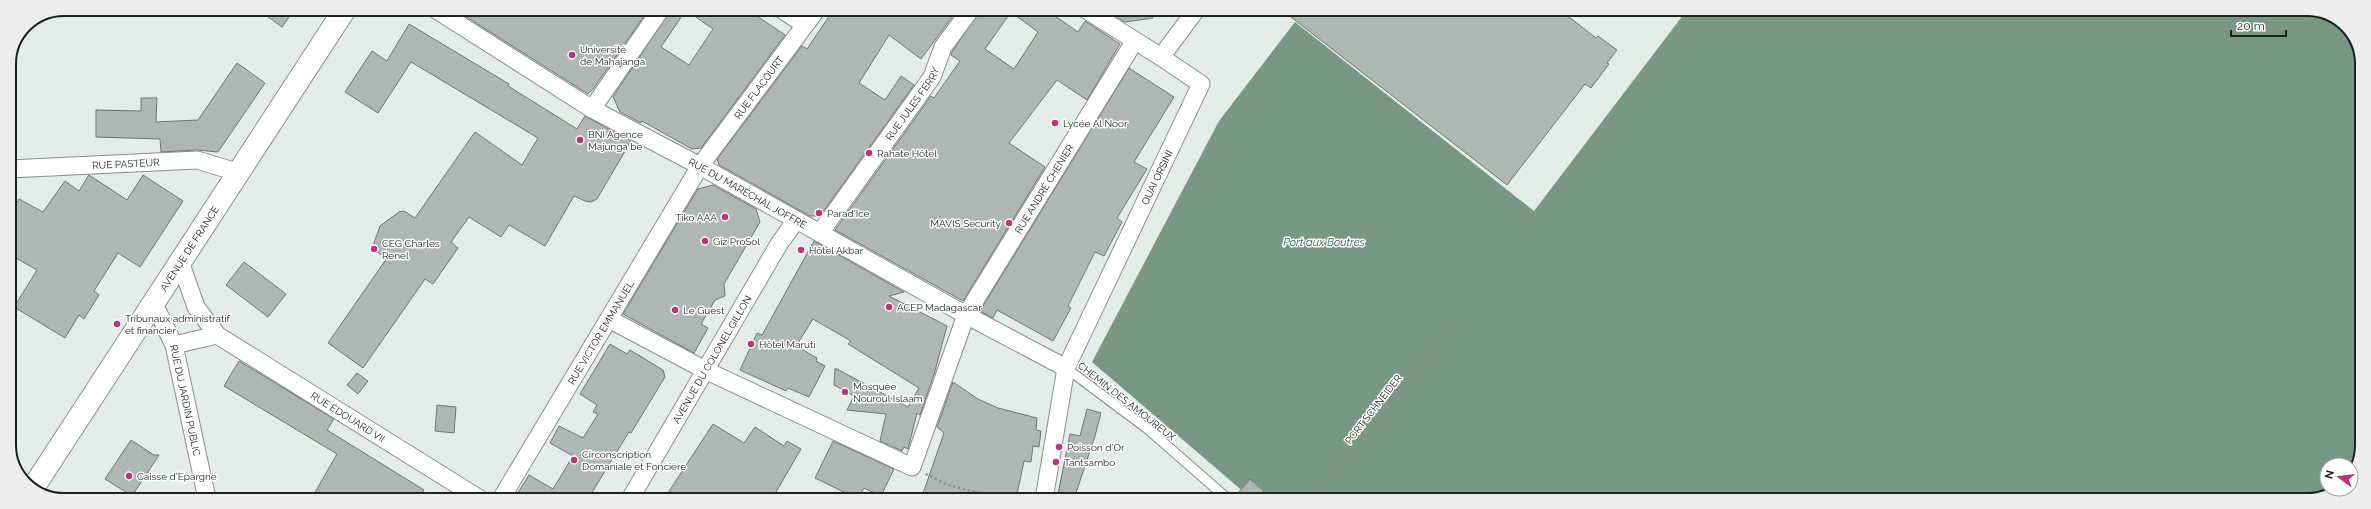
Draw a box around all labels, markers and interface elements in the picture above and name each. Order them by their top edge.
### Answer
scale bar [2231,12,2286,38]
text: 20 m [2237,19,2265,33]
place label: Université de Mahajanga [580,44,645,67]
marker: Université de Mahajanga [567,50,577,60]
street label: RUE FLACOURT [732,54,786,121]
street label: RUE JULES FERRY [883,65,941,143]
marker: Lycée Al Noor [1050,118,1060,128]
place label: Lycée Al Noor [1063,118,1128,129]
place label: BNI Agence Majunga be [588,129,643,152]
marker: BNI Agence Majunga be [575,135,585,145]
street label: RUE ANDRÉ CHENIER [1013,142,1076,235]
marker: Rahate Hôtel [864,148,874,158]
place label: Rahate Hôtel [877,148,937,159]
street label: QUAI ORSINI [1139,148,1175,207]
street label: RUE DU MARÉCHAL JOFFRE [687,156,809,231]
street label: RUE PASTEUR [92,157,160,171]
street label: AVENUE DE FRANCE [158,204,221,293]
marker: Parad'Ice [814,208,824,218]
place label: Parad'Ice [827,208,870,219]
place label: Tiko AAA [675,212,717,223]
marker: Tiko AAA [720,212,730,222]
place label: MAVIS Security [930,218,1002,229]
marker: MAVIS Security [1004,218,1014,228]
marker: Giz ProSol [700,236,710,246]
place label: Giz ProSol [713,236,760,247]
water label: Port aux Boutres [1283,236,1365,249]
place label: CEG Charles Renel [382,238,440,261]
marker: CEG Charles Renel [369,244,379,254]
marker: Hôtel Akbar [796,245,806,255]
place label: Hôtel Akbar [809,245,864,256]
street label: RUE VICTOR EMMANUEL [566,279,636,386]
street label: AVENUE DU COLONEL GILLON [671,294,754,425]
marker: ACEP Madagascar [884,302,894,312]
place label: ACEP Madagascar [897,302,982,313]
marker: Le Guest [670,305,680,315]
place label: Le Guest [683,305,725,316]
place label: Tribunaux administratif et financier [125,313,230,336]
marker: Tribunaux administratif et financier [112,319,122,329]
marker: Hôtel Maruti [746,339,756,349]
place label: Hôtel Maruti [759,339,815,350]
street label: RUE DU JARDIN PUBLIC [168,344,203,457]
street label: CHEMIN DES AMOUREUX [1076,360,1178,443]
street label: PORT SCHNEIDER [1343,372,1404,446]
place label: Mosquée Nouroul Islaam [853,381,923,404]
marker: Mosquée Nouroul Islaam [840,387,850,397]
street label: RUE ÉDOUARD VII [309,390,387,444]
marker: Poisson d'Or [1054,442,1064,452]
place label: Poisson d'Or [1067,442,1125,453]
place label: Circonscription Domaniale et Foncière [582,449,686,472]
marker: Circonscription Domaniale et Foncière [569,455,579,465]
marker: Tantsambo [1051,457,1061,467]
place label: Tantsambo [1064,457,1115,468]
north arrow [2319,457,2359,497]
text: N [2322,469,2337,480]
marker: Caisse d'Épargne [124,471,134,481]
place label: Caisse d'Épargne [137,471,217,482]

